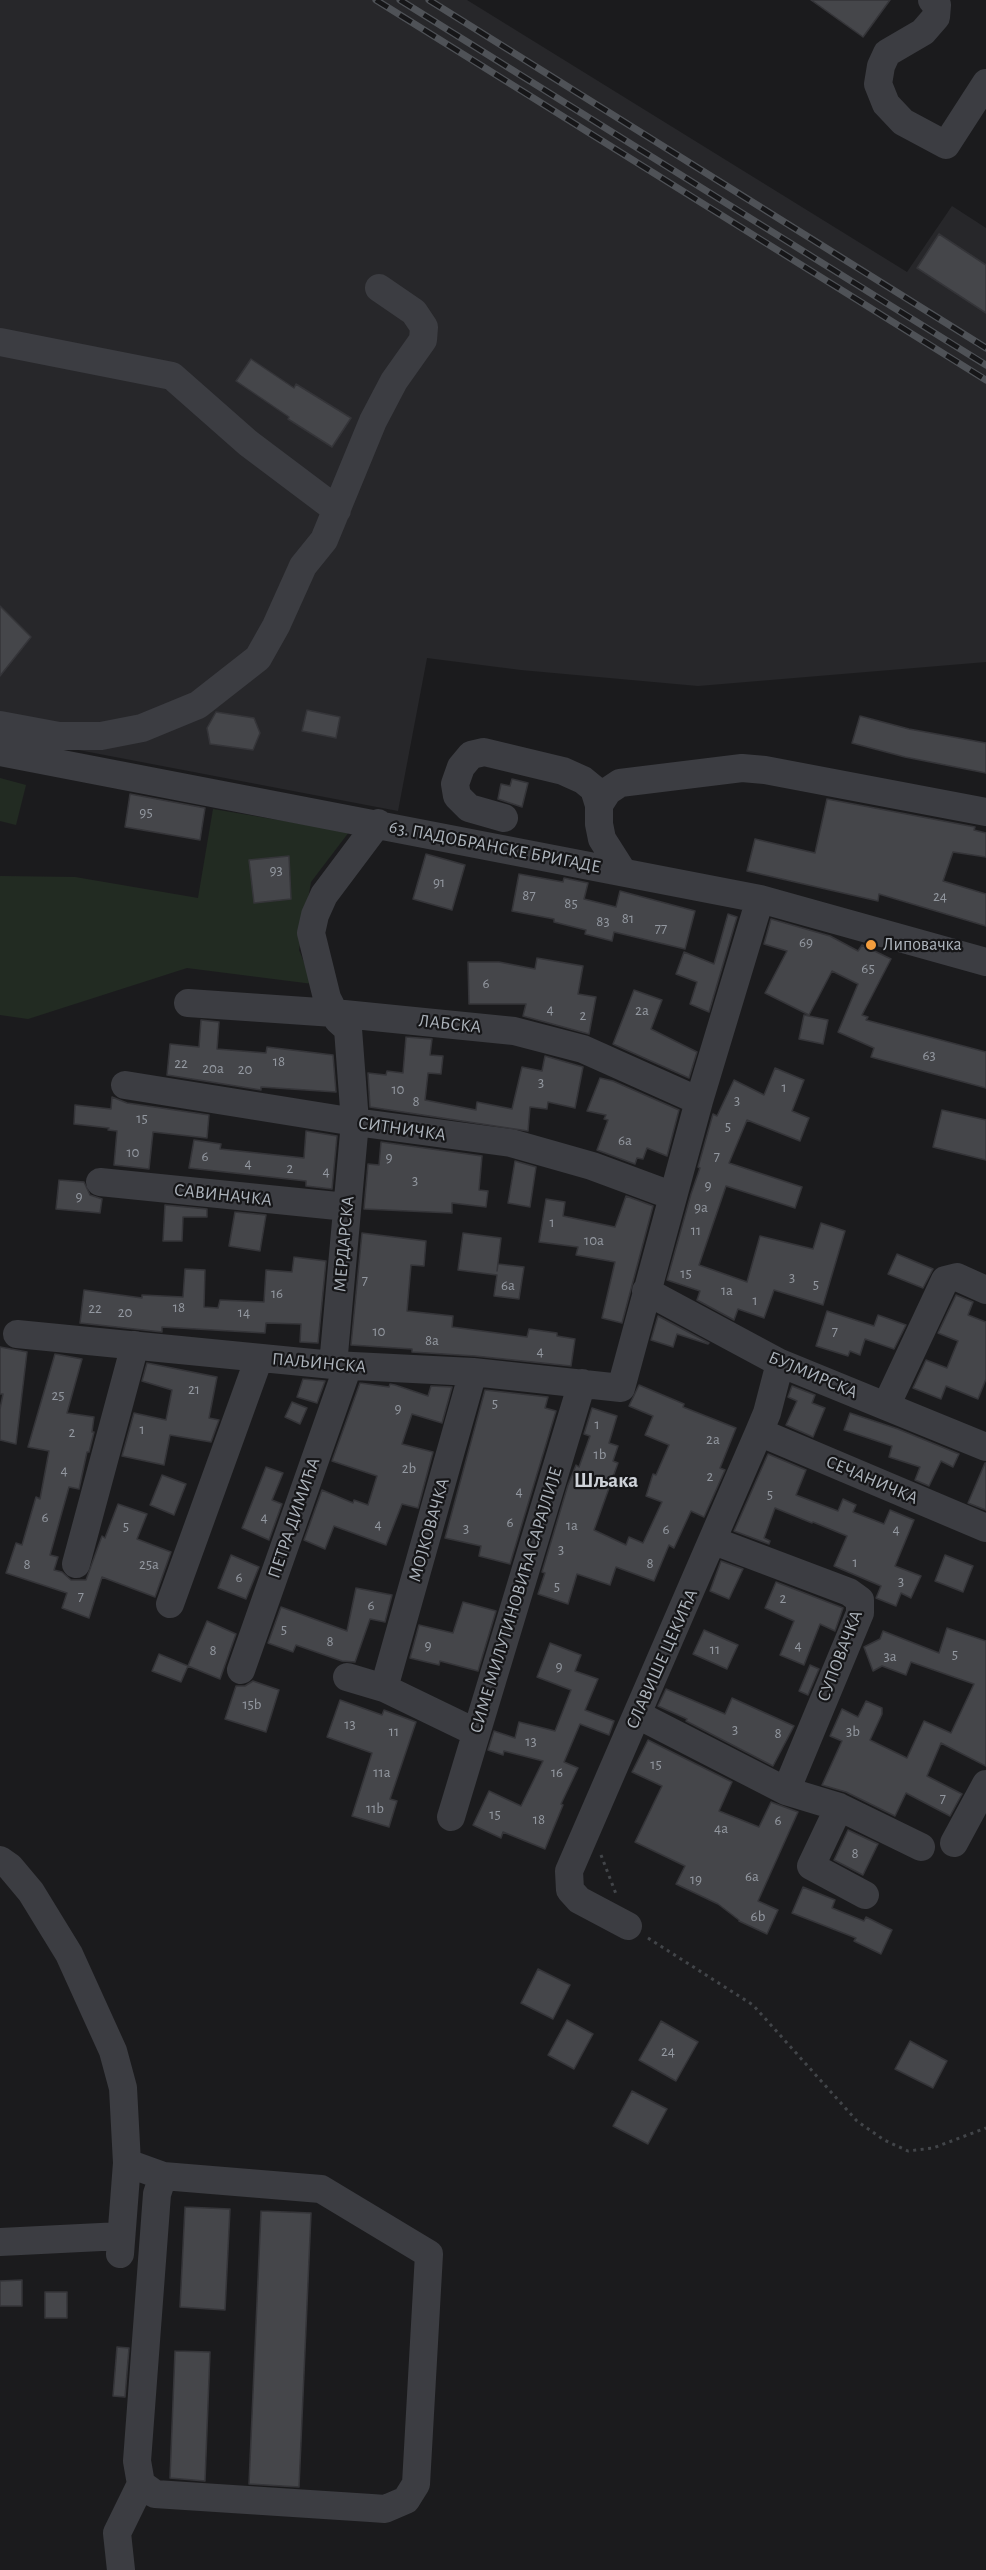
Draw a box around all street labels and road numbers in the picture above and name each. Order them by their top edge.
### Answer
street label: 63. ПАДОБРАНСКЕ БРИГАДЕ [387,816,603,878]
street label: ЛАБСКА [418,1010,482,1038]
street label: СИТНИЧКА [357,1112,447,1146]
street label: САВИНАЧКА [173,1179,273,1211]
street label: МЕРДАРСКА [329,1195,359,1293]
street label: БУЈМИРСКА [765,1347,861,1403]
street label: ПАЉИНСКА [271,1348,367,1378]
street label: СЕЧАНИЧКА [823,1451,921,1509]
street label: ПЕТРА ДИМИЋА [263,1455,325,1581]
street label: СИМЕ МИЛУТИНОВИЋА САРАЈЛИЈЕ [465,1464,567,1736]
street label: МОЈКОВАЧКА [404,1476,454,1584]
street label: СЛАВИШЕ ЦЕКИЋА [621,1586,703,1732]
street label: СУПОВАЧКА [813,1607,867,1705]

